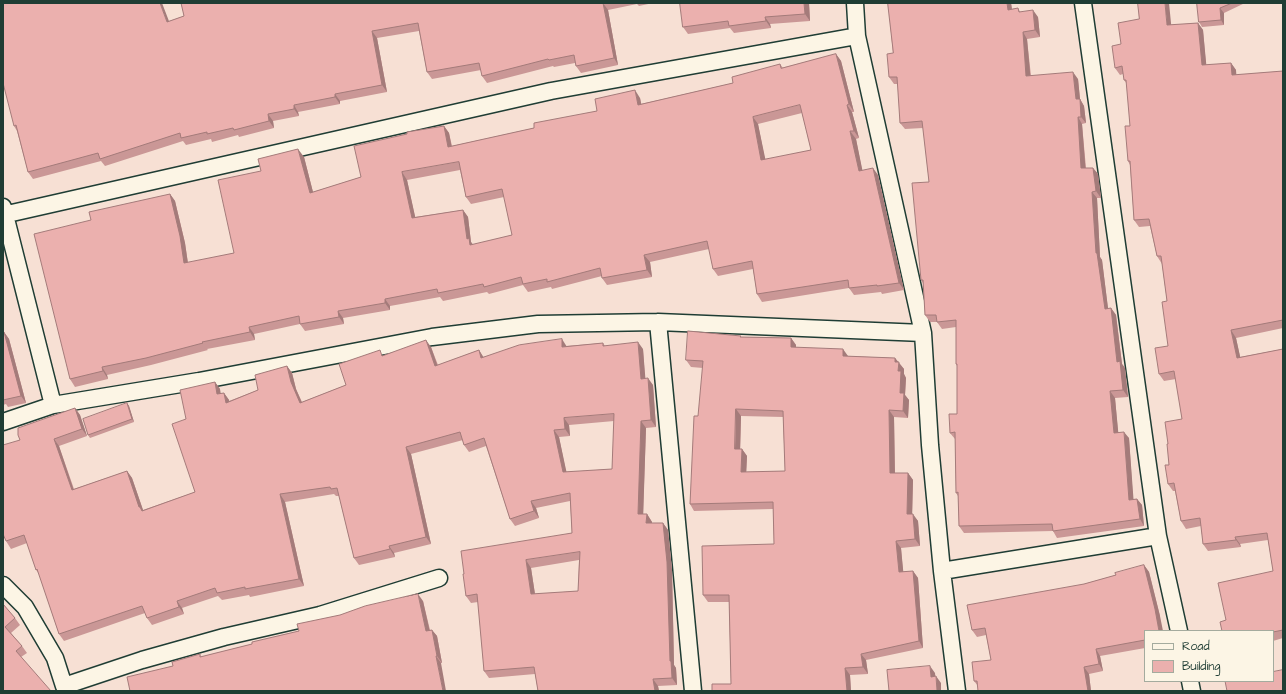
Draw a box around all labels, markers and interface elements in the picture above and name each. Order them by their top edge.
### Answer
legend [1144,630,1274,682]
text: Road [1182,638,1210,655]
text: Building [1182,658,1220,675]

